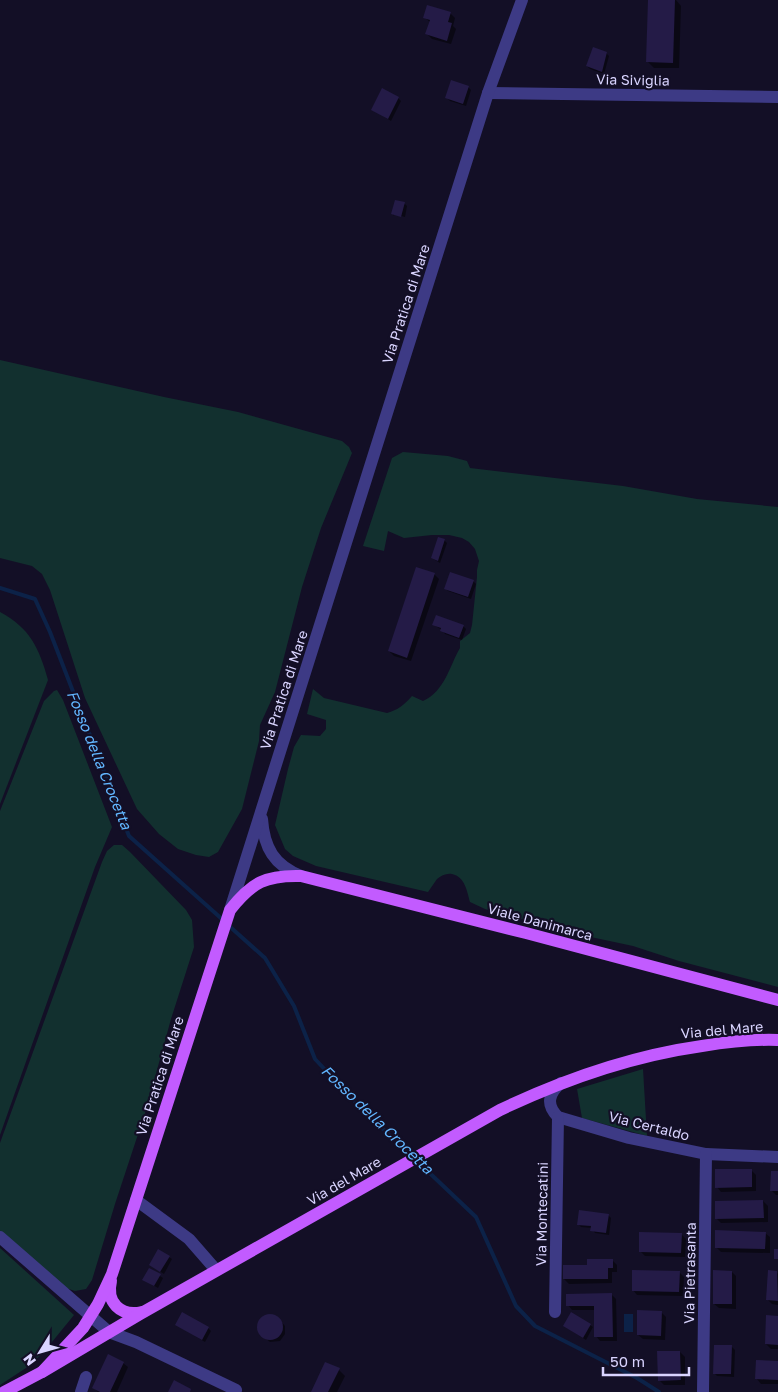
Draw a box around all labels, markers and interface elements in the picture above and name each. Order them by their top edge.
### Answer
street label: Via Siviglia [596,70,670,89]
street label: Via Pratica di Mare [378,242,433,366]
street label: Via Pratica di Mare [256,628,311,752]
water label: Fosso della Crocetta [64,688,136,832]
street label: Viale Danimarca [486,899,595,944]
street label: Via Pratica di Mare [132,1014,187,1138]
street label: Via del Mare [680,1017,764,1042]
water label: Fosso della Crocetta [318,1061,438,1178]
street label: Via Certaldo [607,1107,691,1144]
street label: Via del Mare [304,1153,384,1209]
street label: Via Montecatini [532,1162,551,1266]
street label: Via Pietrasanta [680,1222,699,1324]
north arrow [15,1327,65,1377]
scale bar [603,1344,689,1376]
text: N [19,1351,39,1369]
text: 50 m [610,1352,645,1370]

